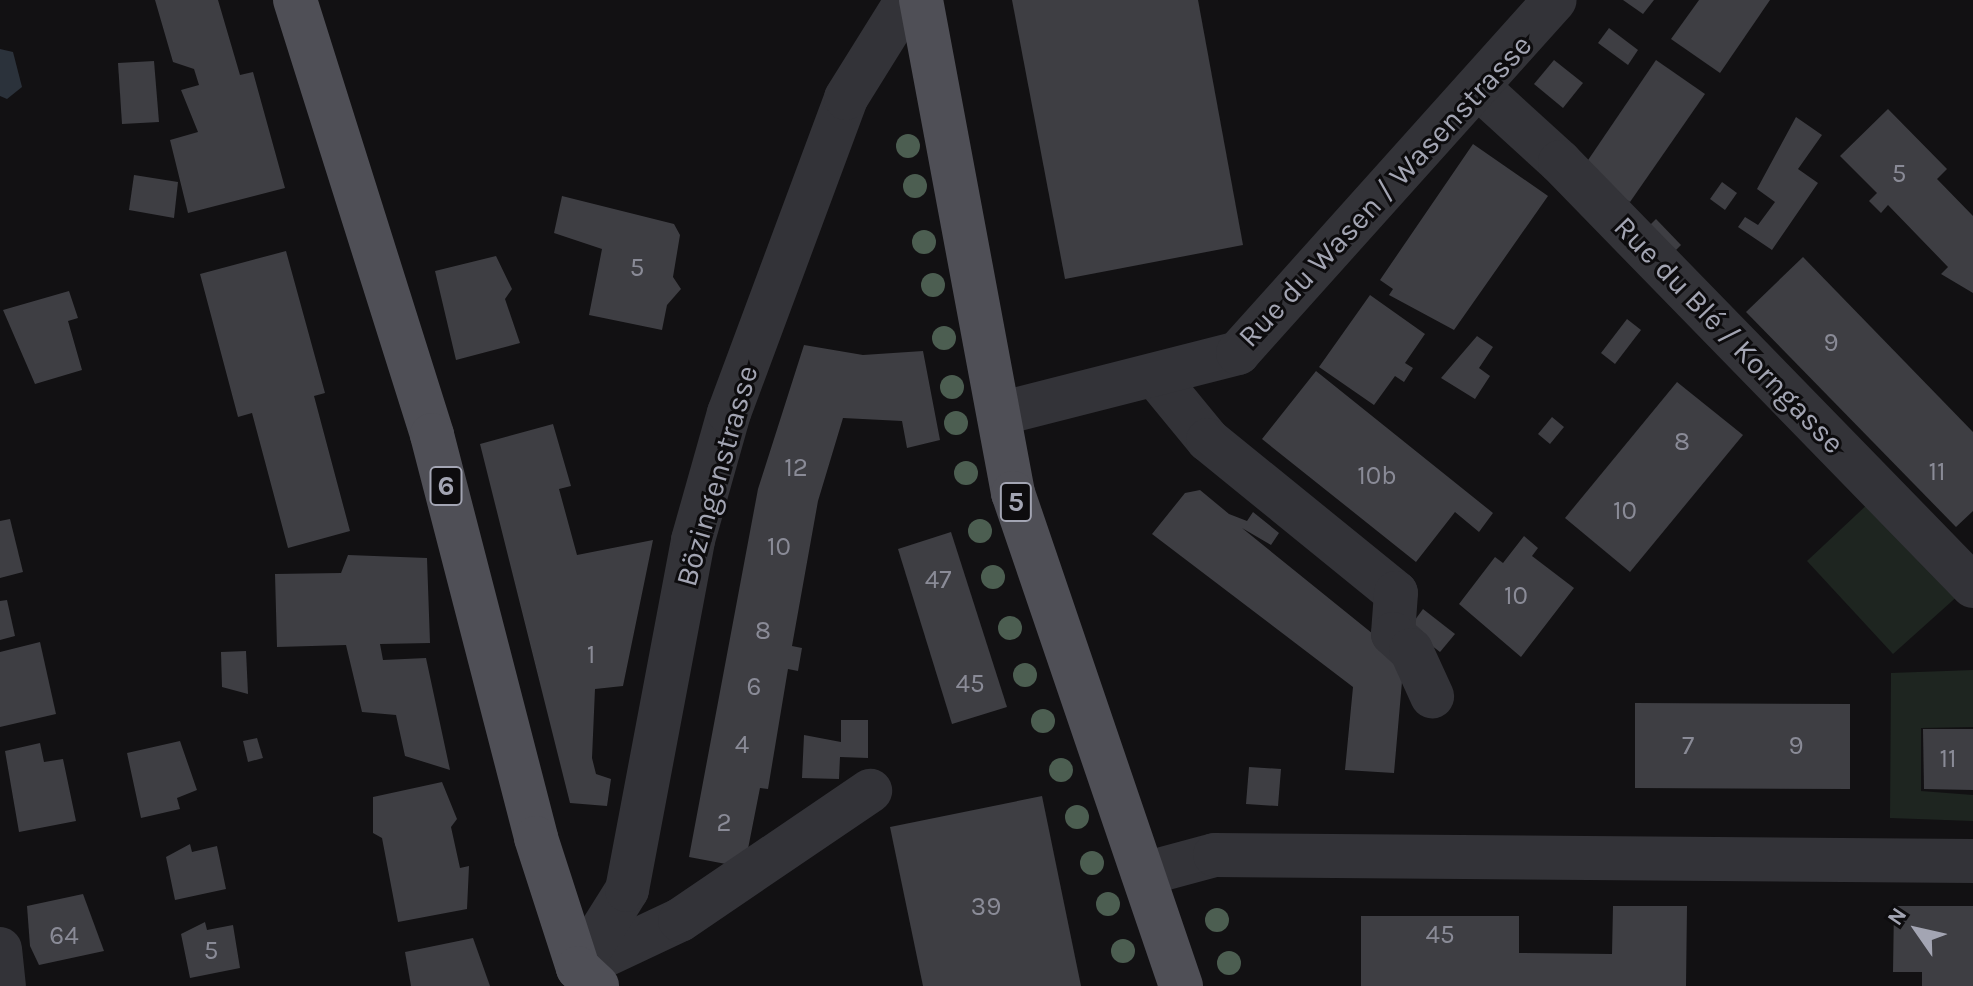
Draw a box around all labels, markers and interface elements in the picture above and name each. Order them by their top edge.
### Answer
street label: Rue du Wasen / Wasenstrasse [1231,27,1539,355]
house number: 5 [1892,158,1906,190]
street label: Rue du Blé / Korngasse [1606,209,1852,461]
house number: 5 [630,252,644,284]
house number: 9 [1823,327,1839,359]
street label: Bözingenstrasse [668,361,766,591]
house number: 8 [1674,426,1690,458]
house number: 12 [784,452,808,484]
house number: 11 [1928,456,1946,488]
house number: 10b [1357,460,1397,492]
road number: 6 [428,462,464,510]
road number: 5 [998,478,1034,526]
house number: 10 [1613,495,1637,527]
house number: 10 [767,531,791,563]
house number: 47 [925,564,951,596]
house number: 10 [1504,580,1528,612]
house number: 8 [755,615,771,647]
house number: 1 [587,639,595,671]
house number: 45 [955,668,985,700]
house number: 6 [747,671,761,703]
house number: 4 [735,729,749,761]
house number: 7 [1682,730,1694,762]
house number: 9 [1788,730,1804,762]
house number: 11 [1939,743,1957,775]
house number: 2 [716,807,732,839]
north arrow [1877,890,1957,970]
house number: 39 [971,891,1001,923]
text: N [1882,903,1912,930]
house number: 45 [1425,919,1455,951]
house number: 64 [49,920,79,952]
house number: 5 [204,935,218,967]

